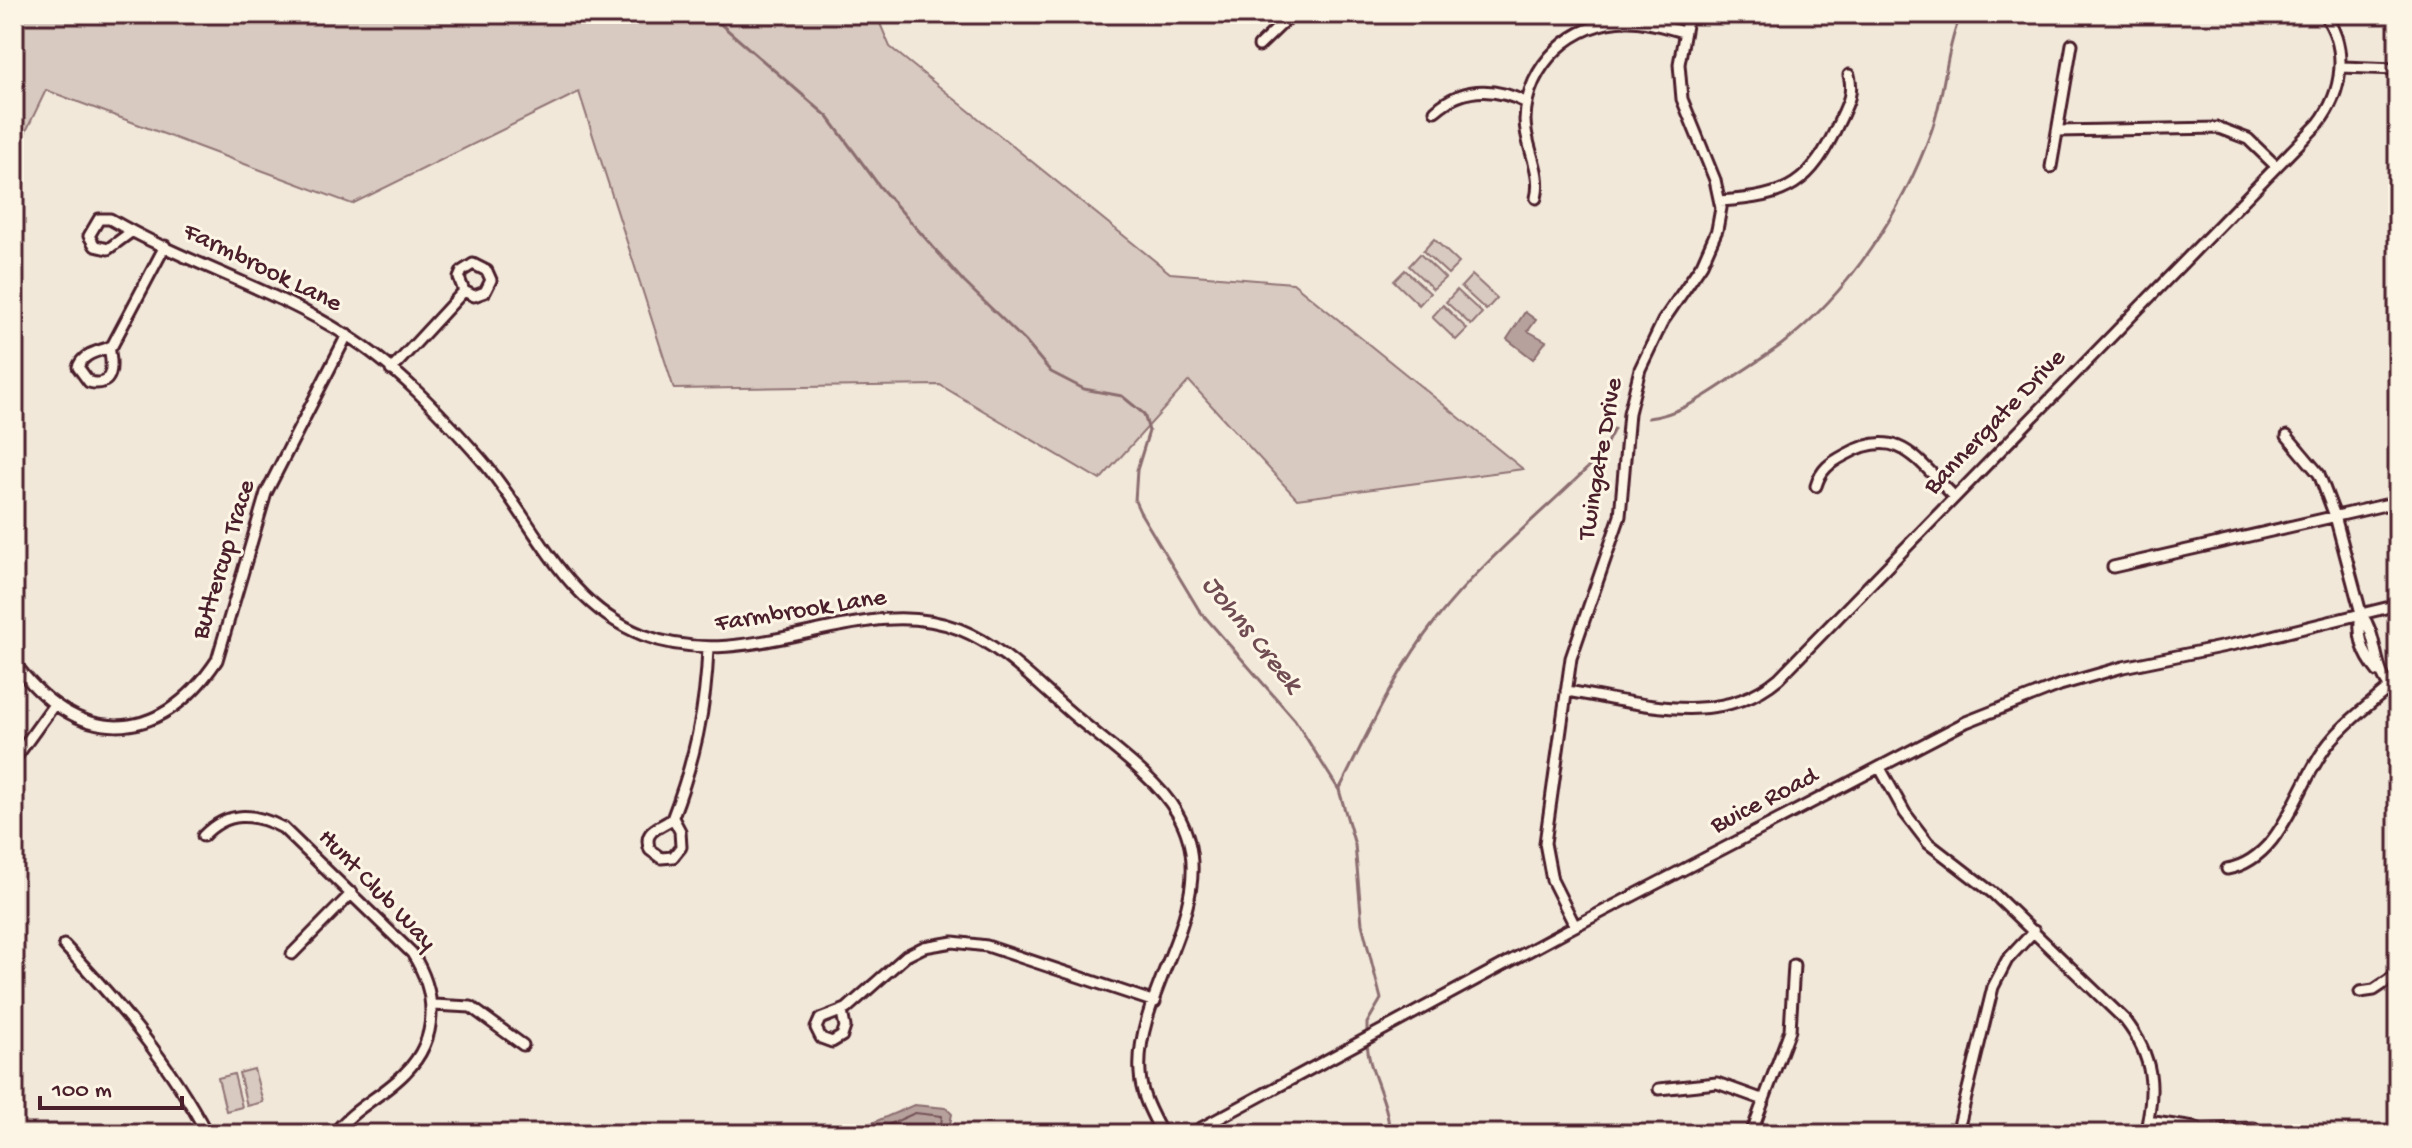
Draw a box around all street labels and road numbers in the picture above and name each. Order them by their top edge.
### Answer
street label: Farmbrook Lane [177,217,347,321]
street label: Bannergate Drive [1918,343,2074,503]
street label: Twingate Drive [1572,375,1632,545]
street label: Buttercup Trace [186,476,264,644]
street label: Farmbrook Lane [712,583,889,641]
street label: Buice Road [1705,761,1825,843]
street label: Hunt Club Way [310,824,442,959]

